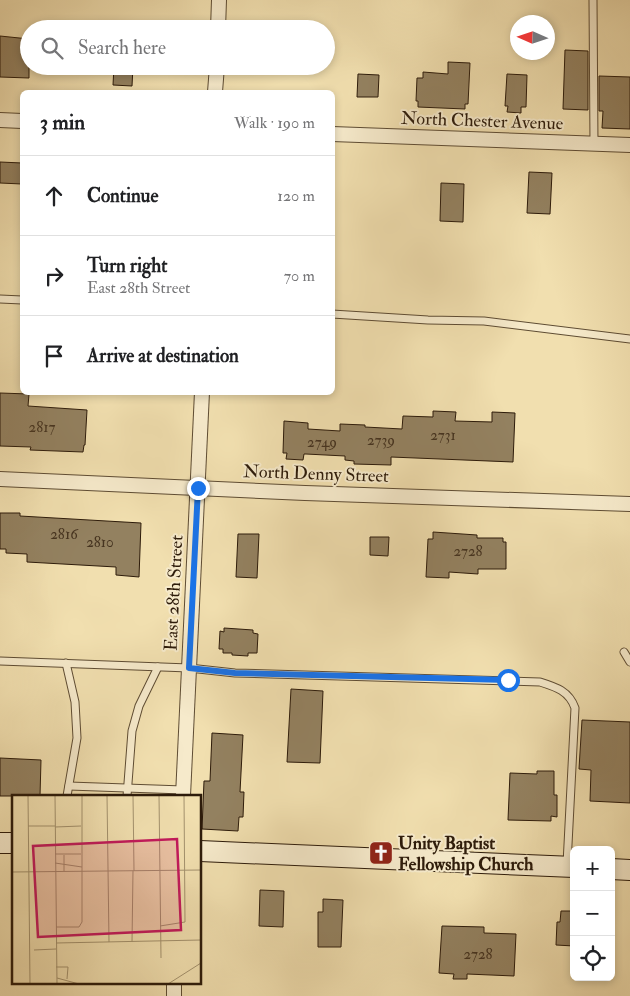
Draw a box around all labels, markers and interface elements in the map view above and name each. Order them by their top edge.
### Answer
north arrow [510,15,555,60]
search box [20,20,335,75]
icon: search [38,34,66,62]
text: Search here [78,36,166,60]
street label: North Chester Avenue [400,107,564,135]
text: 3 min [40,109,85,136]
text: Walk · 190 m [234,113,315,133]
icon: ahead [40,182,68,210]
text: Continue [87,184,158,208]
text: 120 m [277,186,315,206]
text: Turn right [87,254,167,278]
icon: right [40,262,68,290]
text: 70 m [284,266,315,286]
text: East 28th Street [87,278,190,298]
icon: arrive [40,342,68,370]
text: Arrive at destination [87,344,239,368]
house number: 2817 [29,418,56,437]
house number: 2731 [430,426,456,445]
house number: 2739 [367,431,395,450]
house number: 2749 [307,433,337,452]
street label: North Denny Street [243,460,389,488]
route end [187,477,210,500]
house number: 2816 [50,525,79,544]
house number: 2810 [86,533,114,552]
street label: East 28th Street [159,534,189,652]
house number: 2728 [453,542,483,561]
route start [497,669,520,692]
inset map [12,795,201,984]
place label: Unity Baptist Fellowship Church [398,832,534,876]
church icon: Unity Baptist Fellowship Church [368,840,394,866]
map controls [570,846,615,981]
button: + [570,846,615,891]
button: − [570,891,615,936]
button: locate [570,936,615,981]
house number: 2728 [463,945,493,964]

